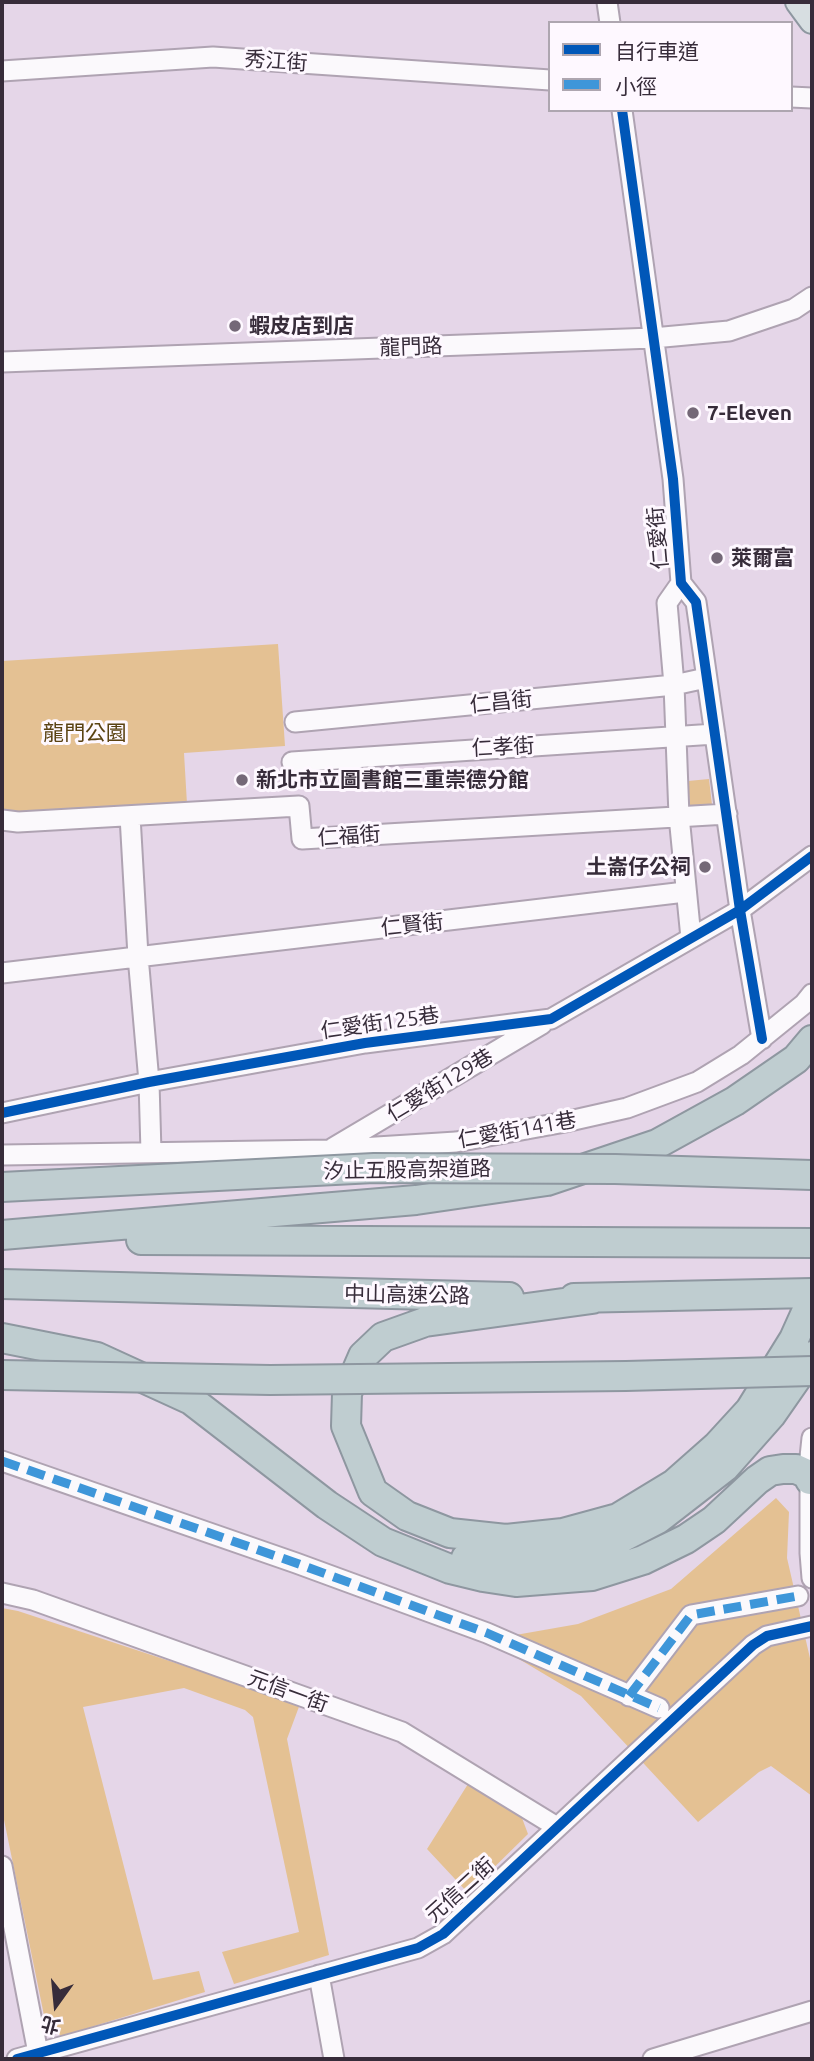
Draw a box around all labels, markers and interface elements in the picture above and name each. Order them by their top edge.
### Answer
legend [548,21,793,112]
text: 自行車道 [615,39,699,63]
street label: 秀江街 [244,46,308,76]
text: 小徑 [615,74,657,98]
place label: 蝦皮店到店 [249,313,354,339]
marker: 蝦皮店到店 [227,318,243,334]
street label: 龍門路 [379,333,443,361]
place label: 7-Eleven [707,400,792,426]
marker: 7-Eleven [685,405,701,421]
street label: 仁愛街 [643,506,673,570]
place label: 萊爾富 [731,545,794,571]
marker: 萊爾富 [709,550,725,566]
street label: 仁昌街 [468,686,534,718]
park label: 龍門公園 [43,720,127,746]
street label: 仁孝街 [471,733,535,761]
place label: 新北市立圖書館三重崇德分館 [256,767,529,793]
marker: 新北市立圖書館三重崇德分館 [234,772,250,788]
street label: 仁福街 [317,821,381,851]
place label: 土崙仔公祠 [586,854,691,880]
marker: 土崙仔公祠 [697,859,713,875]
street label: 仁賢街 [379,909,445,941]
street label: 仁愛街125巷 [319,1002,441,1044]
street label: 仁愛街129巷 [382,1043,498,1127]
street label: 仁愛街141巷 [456,1107,578,1153]
street label: 汐止五股高架道路 [323,1156,491,1184]
street label: 中山高速公路 [344,1281,470,1309]
street label: 元信一街 [244,1665,332,1717]
street label: 元信二街 [420,1853,500,1927]
north arrow [21,1970,91,2040]
text: 北 [39,2012,63,2038]

